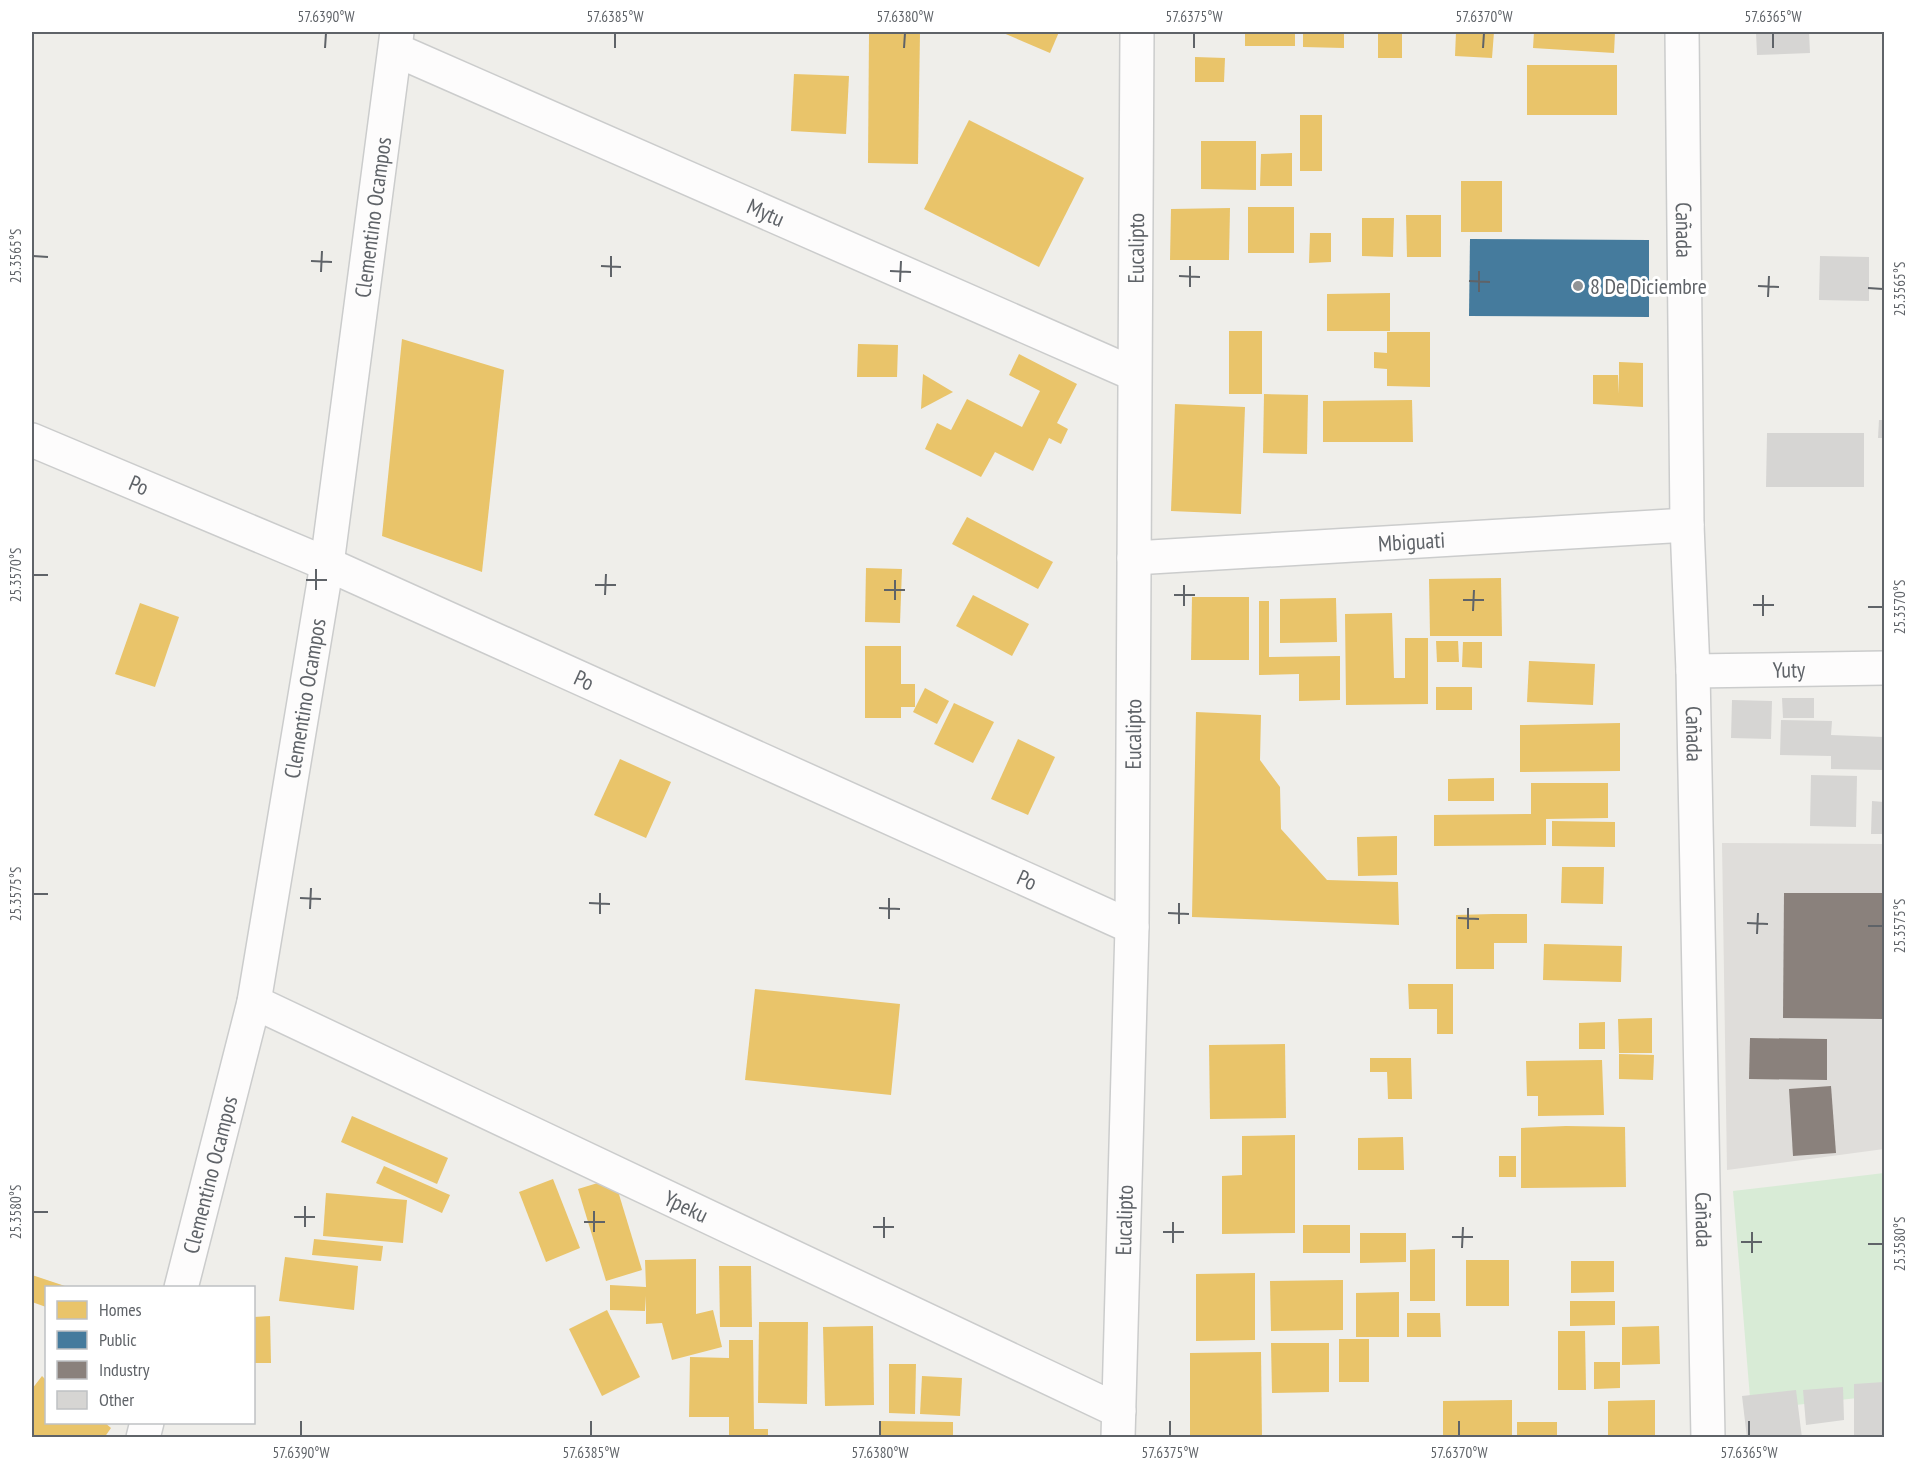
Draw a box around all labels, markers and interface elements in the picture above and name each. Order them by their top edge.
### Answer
text: 57.6390°W [297,7,355,26]
text: 57.6385°W [586,7,644,26]
text: 57.6380°W [876,7,934,26]
text: 57.6375°W [1165,7,1223,26]
text: 57.6370°W [1455,7,1513,26]
text: 57.6365°W [1744,7,1802,26]
street label: Clementino Ocampos [348,135,397,299]
street label: Mytu [743,192,789,233]
street label: Cañada [1670,202,1698,258]
street label: Eucalipto [1122,213,1150,284]
text: 25.3565°S [6,229,25,283]
text: 25.3565°S [1890,262,1909,316]
place label: 8 De Diciembre [1590,272,1707,300]
marker: 8 De Diciembre [1571,279,1585,293]
street label: Po [125,468,153,502]
street label: Mbiguati [1377,525,1446,557]
text: 25.3570°S [6,548,25,602]
text: 25.3570°S [1890,580,1909,634]
street label: Clementino Ocampos [278,616,332,780]
street label: Yuty [1773,655,1806,684]
street label: Po [570,663,598,697]
street label: Eucalipto [1119,699,1147,770]
street label: Cañada [1680,706,1709,762]
street label: Po [1013,863,1041,896]
text: 25.3575°S [6,867,25,921]
text: 25.3575°S [1890,899,1909,953]
street label: Clementino Ocampos [176,1093,243,1256]
street label: Ypeku [660,1184,713,1229]
street label: Eucalipto [1109,1184,1139,1256]
text: 25.3580°S [6,1185,25,1239]
street label: Cañada [1689,1192,1718,1248]
text: 25.3580°S [1890,1217,1909,1271]
legend [45,1286,255,1424]
text: Homes [99,1298,142,1321]
text: Public [99,1328,137,1351]
text: Industry [99,1358,150,1381]
text: Other [99,1388,134,1411]
text: 57.6390°W [272,1443,330,1462]
text: 57.6385°W [562,1443,620,1462]
text: 57.6380°W [851,1443,909,1462]
text: 57.6375°W [1141,1443,1199,1462]
text: 57.6370°W [1430,1443,1488,1462]
text: 57.6365°W [1720,1443,1778,1462]

